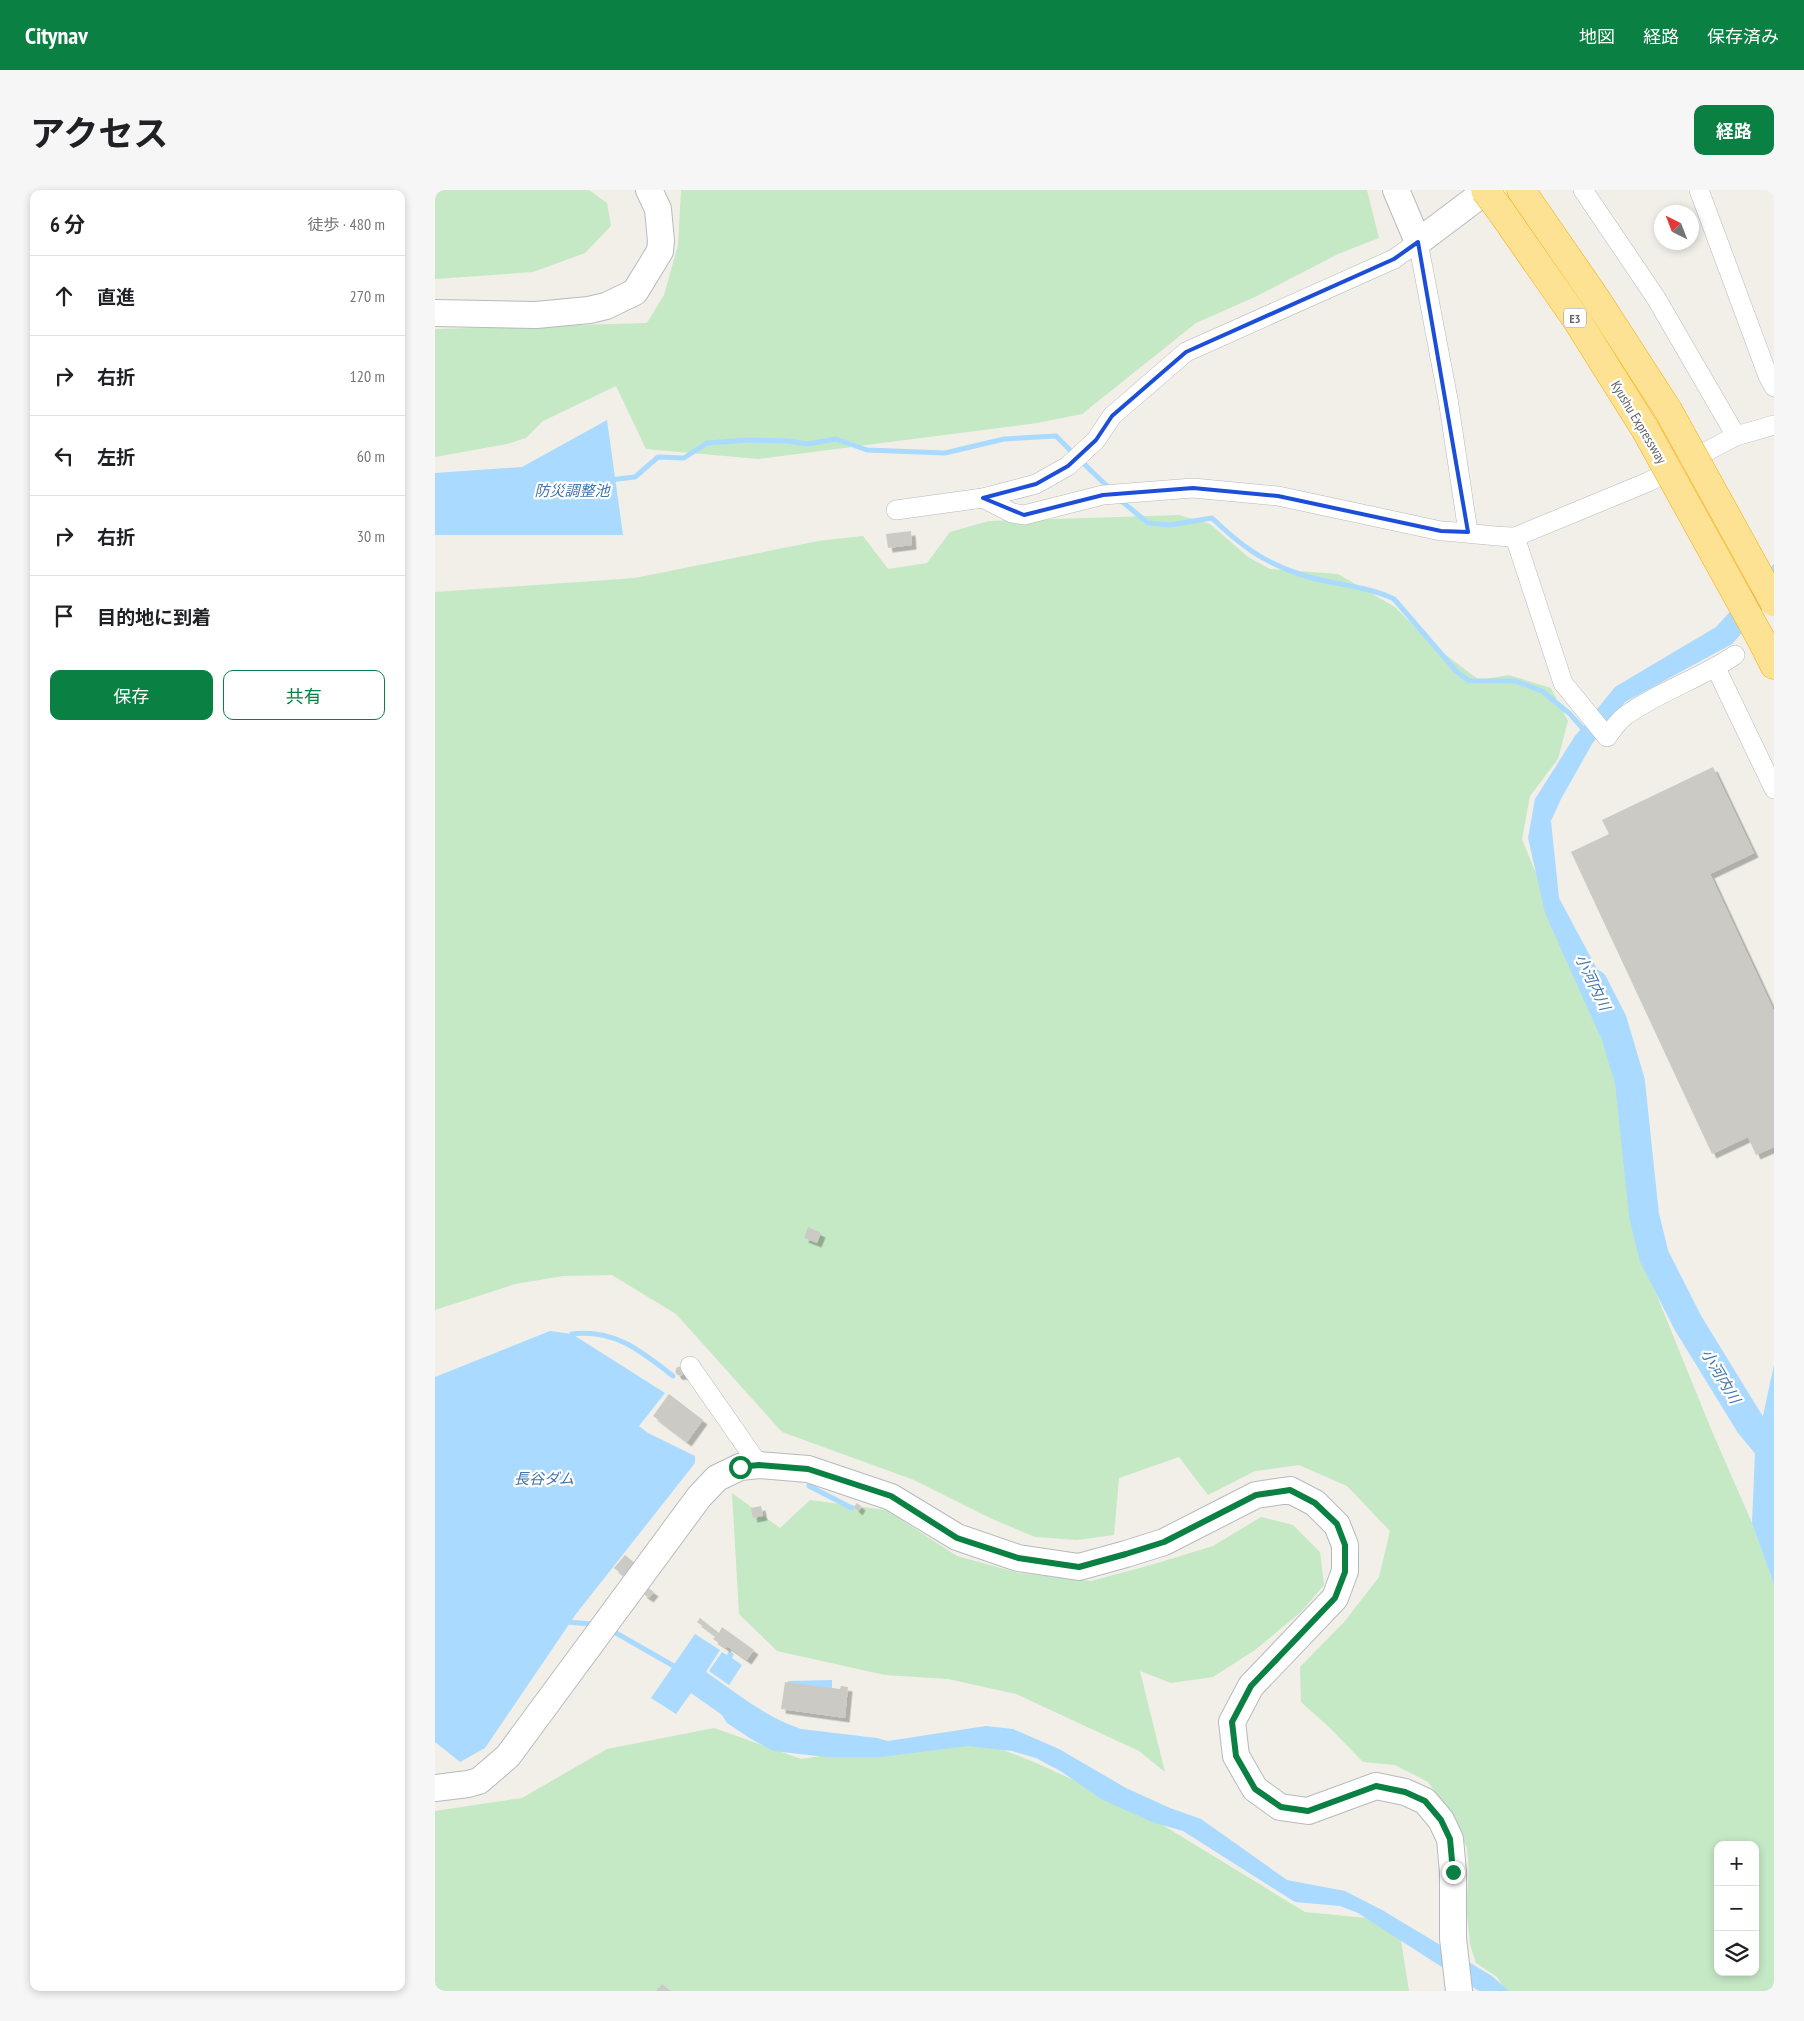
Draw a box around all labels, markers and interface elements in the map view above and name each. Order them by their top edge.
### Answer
text: Citynav [25,20,88,51]
text: 地図 [1579,25,1615,48]
text: 経路 [1643,25,1679,48]
text: 保存済み [1707,25,1779,48]
button: 経路 [1694,105,1774,155]
text: アクセス [30,110,168,156]
north arrow [1654,205,1699,250]
text: 6 分 [50,211,85,238]
text: 徒歩 · 480 m [307,214,385,234]
icon: ahead [50,282,78,310]
text: 直進 [97,285,135,309]
text: 270 m [350,286,385,306]
road number: E3 [1564,309,1586,328]
icon: right [50,362,78,390]
text: 右折 [97,365,135,389]
text: 120 m [350,366,385,386]
street label: Kyushu Expressway [1607,377,1671,467]
icon: left [50,442,78,470]
text: 左折 [97,445,135,469]
text: 60 m [357,446,385,466]
water label: 防災調整池 [534,481,611,500]
icon: right [50,522,78,550]
text: 右折 [97,525,135,549]
text: 30 m [357,526,385,546]
icon: arrive [50,602,78,630]
text: 目的地に到着 [97,605,211,629]
button: 保存 [50,670,213,720]
button: 共有 [223,670,385,720]
water label: 小河内川 [1571,951,1616,1015]
water label: 小河内川 [1697,1345,1746,1408]
route start [729,1456,752,1479]
water label: 長谷ダム [514,1469,574,1488]
map controls [1714,1841,1759,1976]
button: + [1714,1841,1759,1886]
route end [1442,1861,1465,1884]
button: − [1714,1886,1759,1931]
button: layers [1714,1931,1759,1976]

